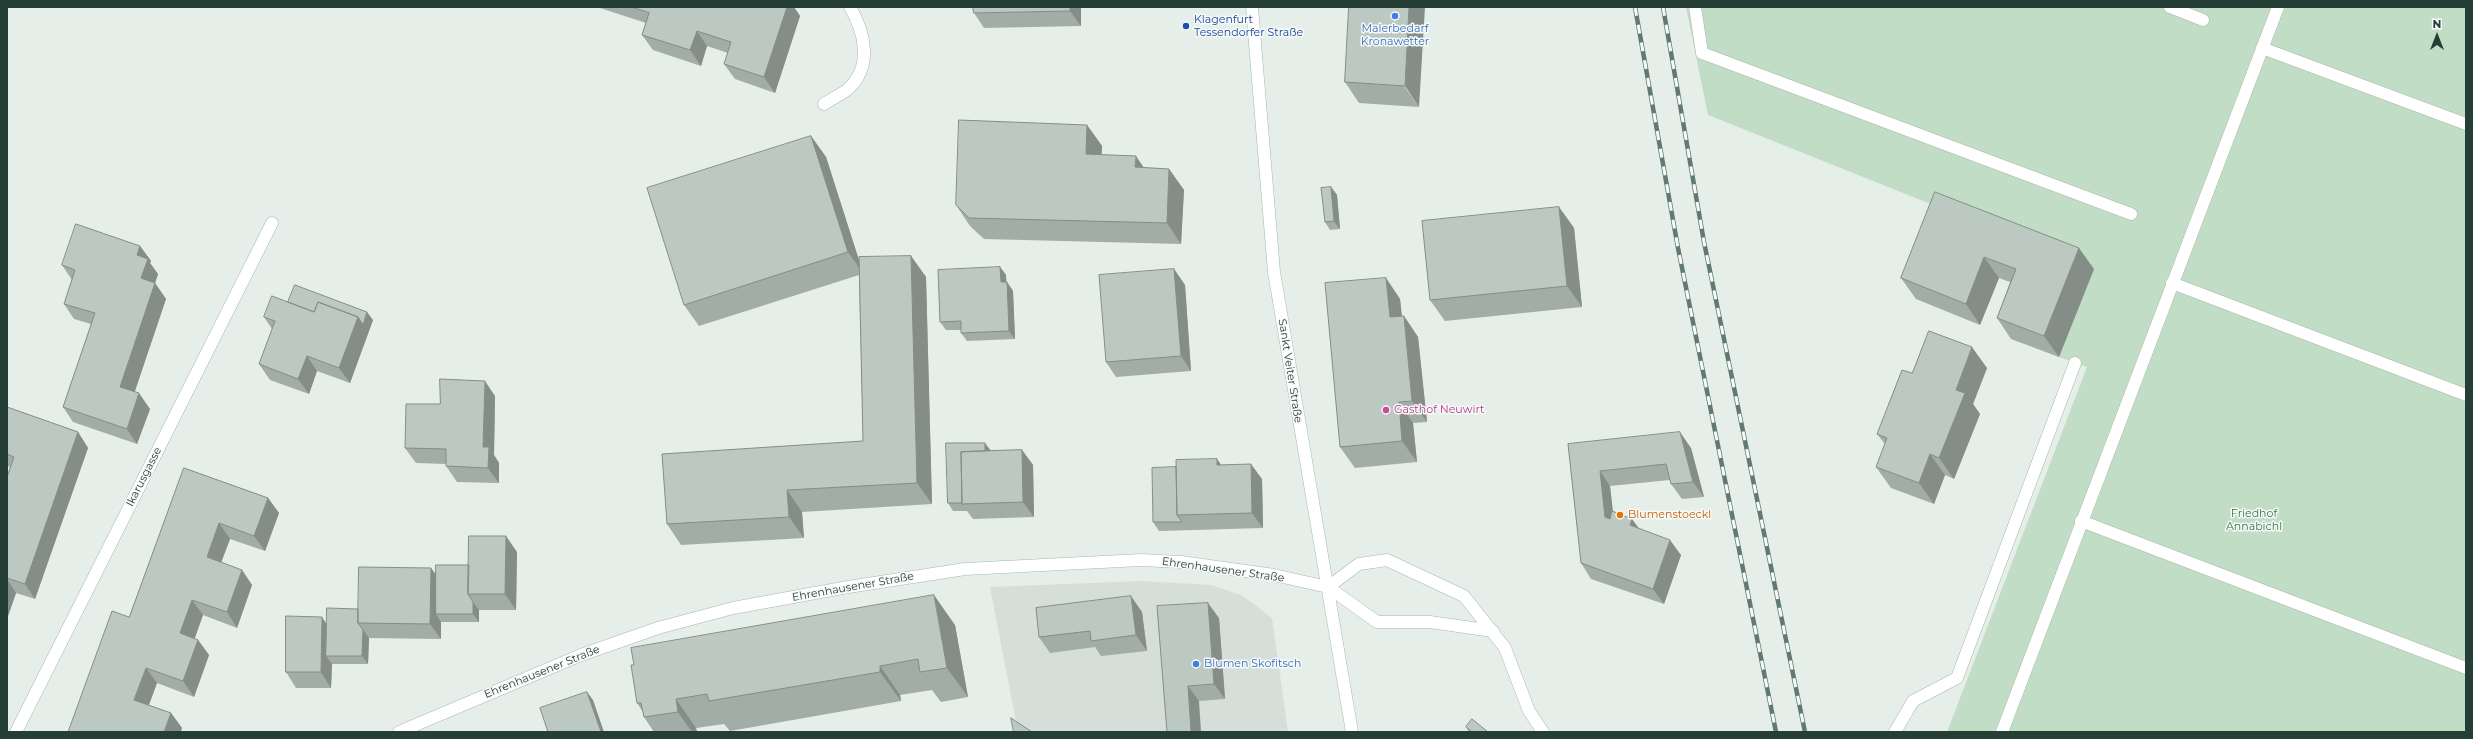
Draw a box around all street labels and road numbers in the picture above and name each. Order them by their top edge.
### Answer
street label: Sankt Veiter Straße [1275,318,1305,424]
street label: Ikarusgasse [123,445,165,509]
street label: Ehrenhausener Straße [1161,555,1285,585]
street label: Ehrenhausener Straße [791,570,915,604]
street label: Ehrenhausener Straße [482,643,602,701]

